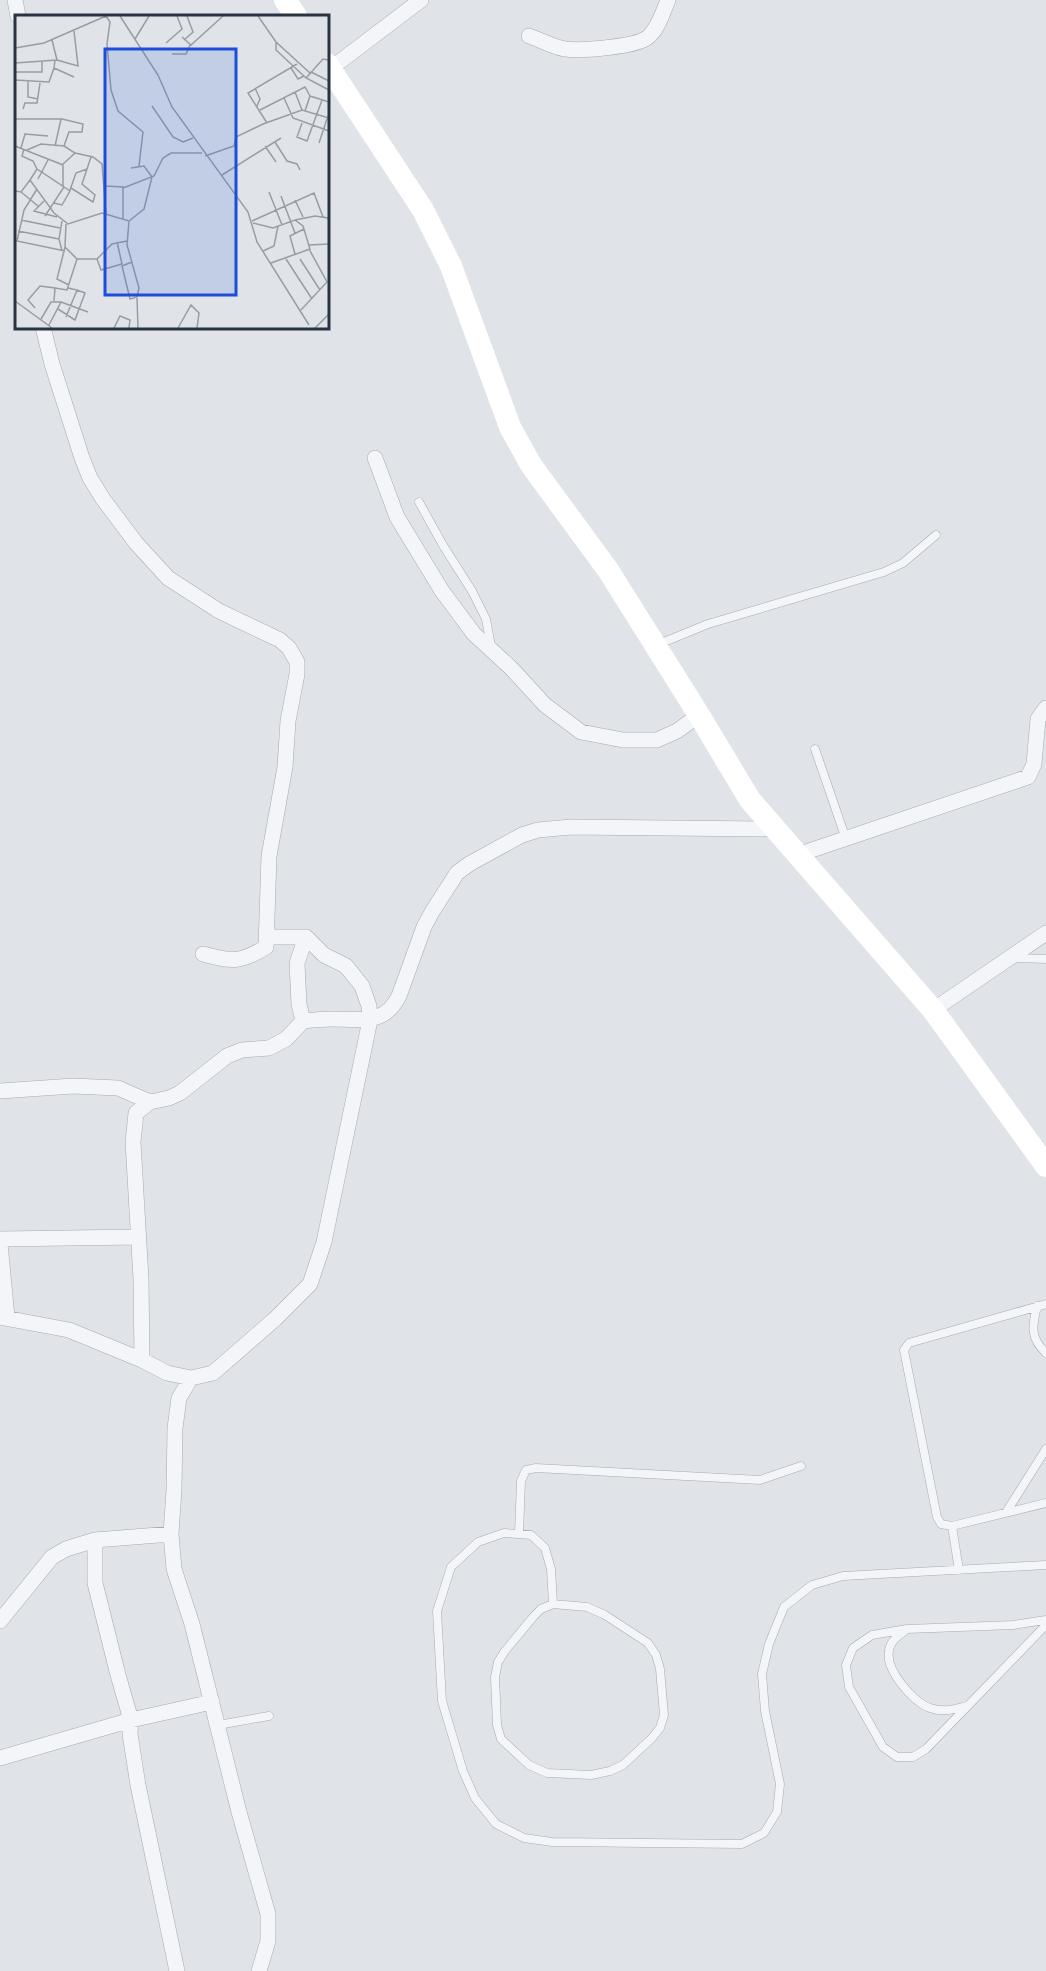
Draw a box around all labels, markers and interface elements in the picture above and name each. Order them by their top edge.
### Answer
inset map [15,15,328,328]

